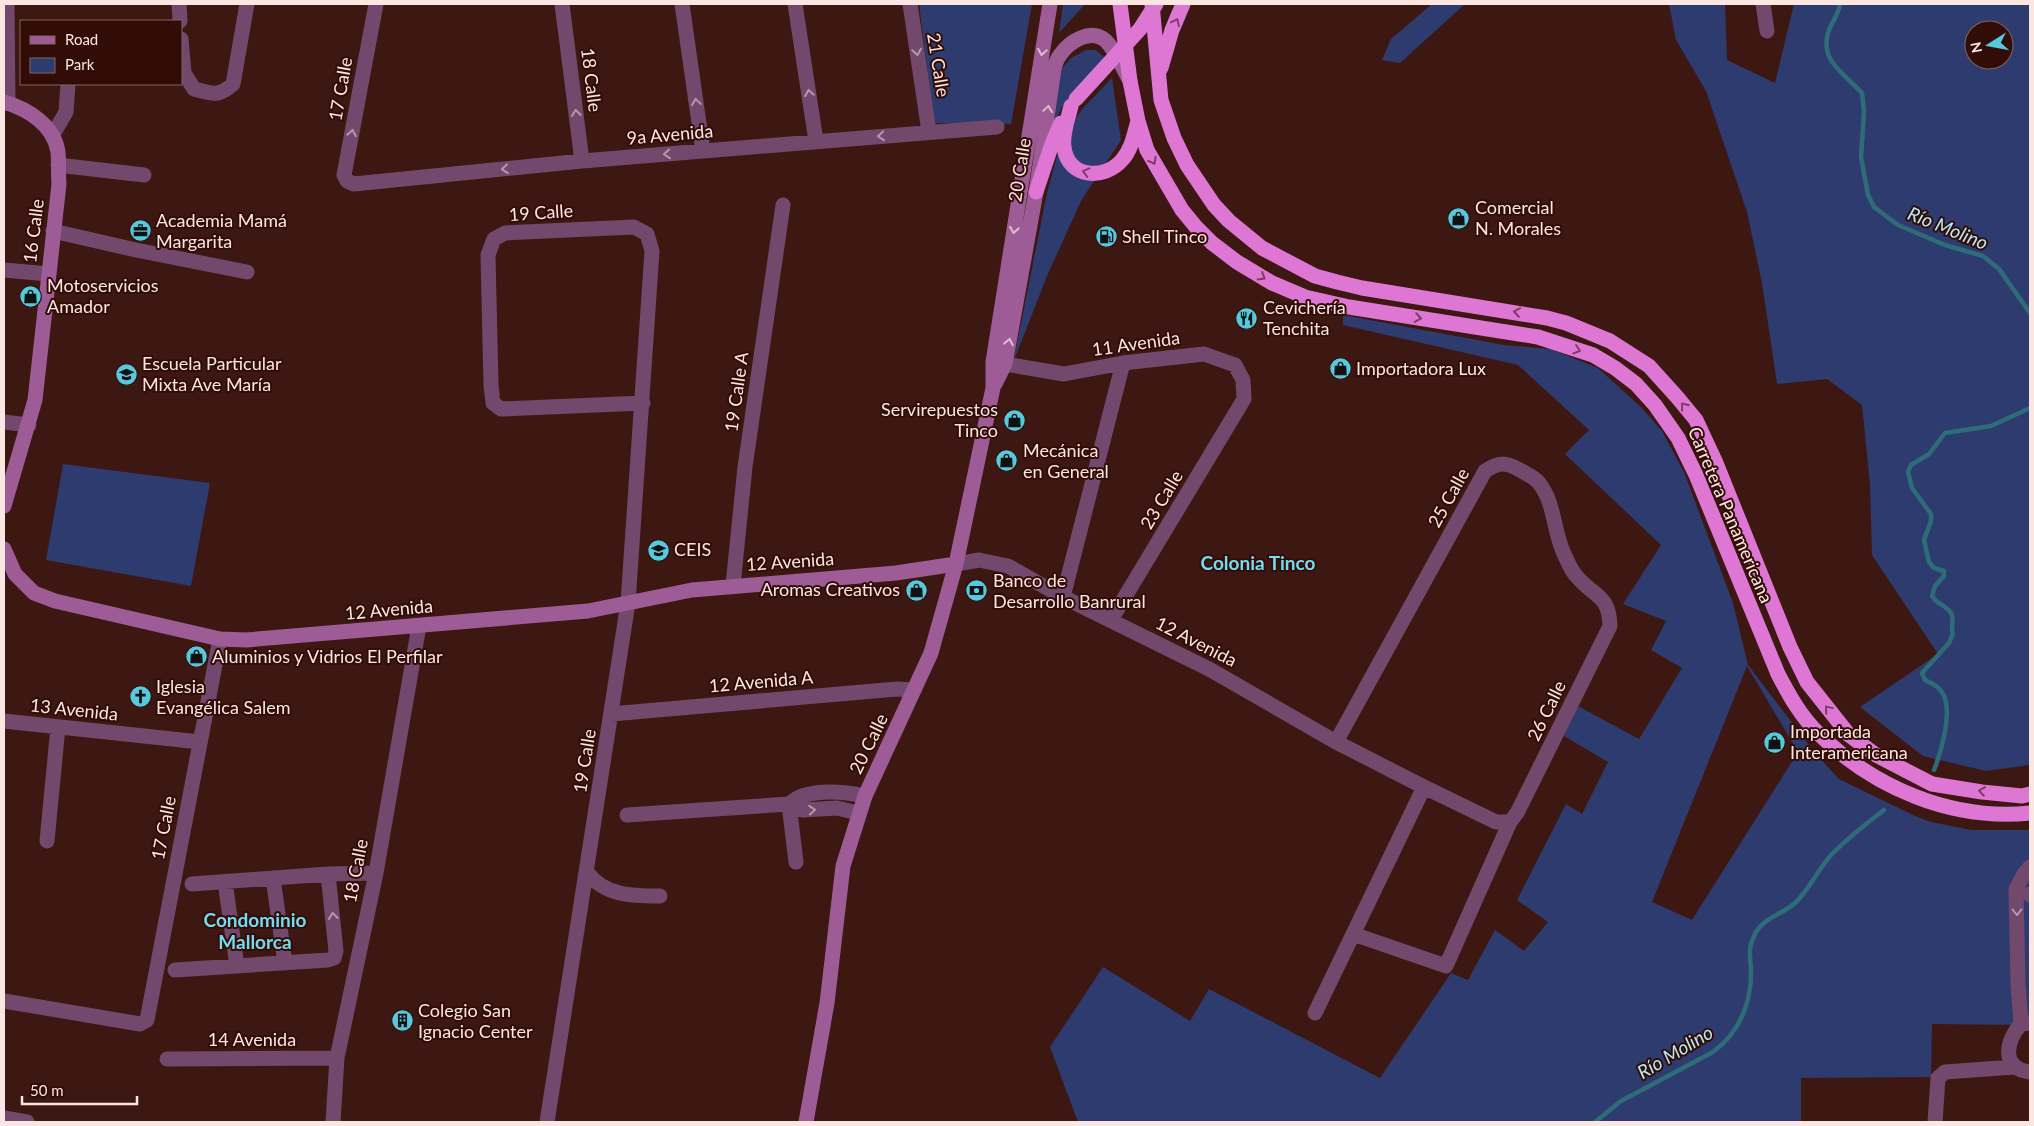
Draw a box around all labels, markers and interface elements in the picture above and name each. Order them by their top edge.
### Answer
one-way arrow [1170,18,1180,27]
legend [20,20,182,85]
north arrow [1964,20,2014,70]
text: Road [65,30,98,48]
street label: 21 Calle [923,31,955,98]
text: N [1966,41,1985,54]
street label: 18 Calle [577,47,607,113]
one-way arrow [912,48,922,56]
one-way arrow [1038,48,1048,56]
text: Park [65,55,95,73]
street label: 17 Calle [324,55,356,122]
one-way arrow [804,89,814,97]
one-way arrow [692,98,702,107]
one-way arrow [1042,105,1053,113]
one-way arrow [571,108,582,116]
street label: 9a Avenida [626,119,714,149]
one-way arrow [346,129,356,138]
one-way arrow [877,130,885,141]
street label: 20 Calle [1003,136,1035,203]
one-way arrow [662,148,670,159]
one-way arrow [1147,155,1157,164]
one-way arrow [501,163,509,174]
one-way arrow [1082,167,1090,178]
place label: Comercial N. Morales [1475,196,1561,239]
street label: 16 Calle [18,198,48,264]
street label: 19 Calle [508,199,574,225]
water label: Río Molino [1905,201,1992,254]
shop icon: Comercial N. Morales [1447,206,1471,230]
place label: Academia Mamá Margarita [156,209,287,252]
office icon: Academia Mamá Margarita [128,219,152,243]
one-way arrow [1010,225,1020,234]
fuel station icon: Shell Tinco [1094,225,1118,249]
place label: Shell Tinco [1122,225,1207,247]
one-way arrow [1257,271,1266,280]
place label: Motoservicios Amador [47,274,159,317]
shop icon: Motoservicios Amador [19,284,43,308]
place label: Cevichería Tenchita [1263,296,1346,339]
restaurant icon: Cevichería Tenchita [1235,306,1259,330]
one-way arrow [1512,308,1521,318]
one-way arrow [1414,312,1423,322]
street label: 11 Avenida [1091,326,1181,360]
one-way arrow [1004,338,1014,347]
one-way arrow [1573,344,1581,354]
street label: 19 Calle A [720,350,753,433]
place label: Escuela Particular Mixta Ave María [142,352,282,395]
shop icon: Importadora Lux [1328,357,1352,381]
place label: Importadora Lux [1356,357,1486,379]
school or university icon: Escuela Particular Mixta Ave María [114,362,138,386]
place label: Servirepuestos Tinco [881,398,998,441]
one-way arrow [1682,403,1690,412]
shop icon: Servirepuestos Tinco [1002,408,1026,432]
street label: Carretera Panamericana [1684,423,1778,606]
place label: Mecánica en General [1023,439,1109,482]
shop icon: Mecánica en General [995,449,1019,473]
street label: 25 Calle [1423,464,1473,531]
street label: 23 Calle [1135,466,1187,533]
school or university icon: CEIS [646,538,670,562]
place label: CEIS [674,538,711,560]
street label: 12 Avenida [745,547,835,575]
district label: Colonia Tinco [1201,551,1316,574]
place label: Banco de Desarrollo Banrural [993,569,1146,612]
place label: Aromas Creativos [761,578,900,600]
shop icon: Aromas Creativos [904,578,928,602]
bank icon: Banco de Desarrollo Banrural [965,579,989,603]
street label: 12 Avenida [344,594,434,624]
street label: 12 Avenida [1152,611,1241,671]
shop icon: Aluminios y Vidrios El Perfilar [184,645,208,669]
place label: Aluminios y Vidrios El Perfilar [212,645,443,667]
street label: 12 Avenida A [708,665,815,697]
place label: Iglesia Evangélica Salem [156,675,291,718]
street label: 26 Calle [1522,677,1570,744]
church icon: Iglesia Evangélica Salem [128,685,152,709]
street label: 13 Avenida [29,693,119,725]
one-way arrow [1825,706,1834,715]
street label: 20 Calle [844,710,892,777]
place label: Importada Interamericana [1790,720,1908,763]
street label: 19 Calle [568,727,600,794]
shop icon: Importada Interamericana [1762,730,1786,754]
one-way arrow [1978,787,1986,797]
street label: 17 Calle [146,794,180,862]
one-way arrow [808,804,816,815]
street label: 18 Calle [338,837,372,905]
district label: Condominio Mallorca [204,908,307,953]
one-way arrow [2011,908,2022,916]
one-way arrow [327,912,338,920]
place label: Colegio San Ignacio Center [418,999,533,1042]
building icon: Colegio San Ignacio Center [390,1009,414,1033]
water label: Río Molino [1633,1020,1717,1083]
street label: 14 Avenida [208,1028,296,1050]
scale bar [22,1074,138,1106]
text: 50 m [30,1081,64,1099]

